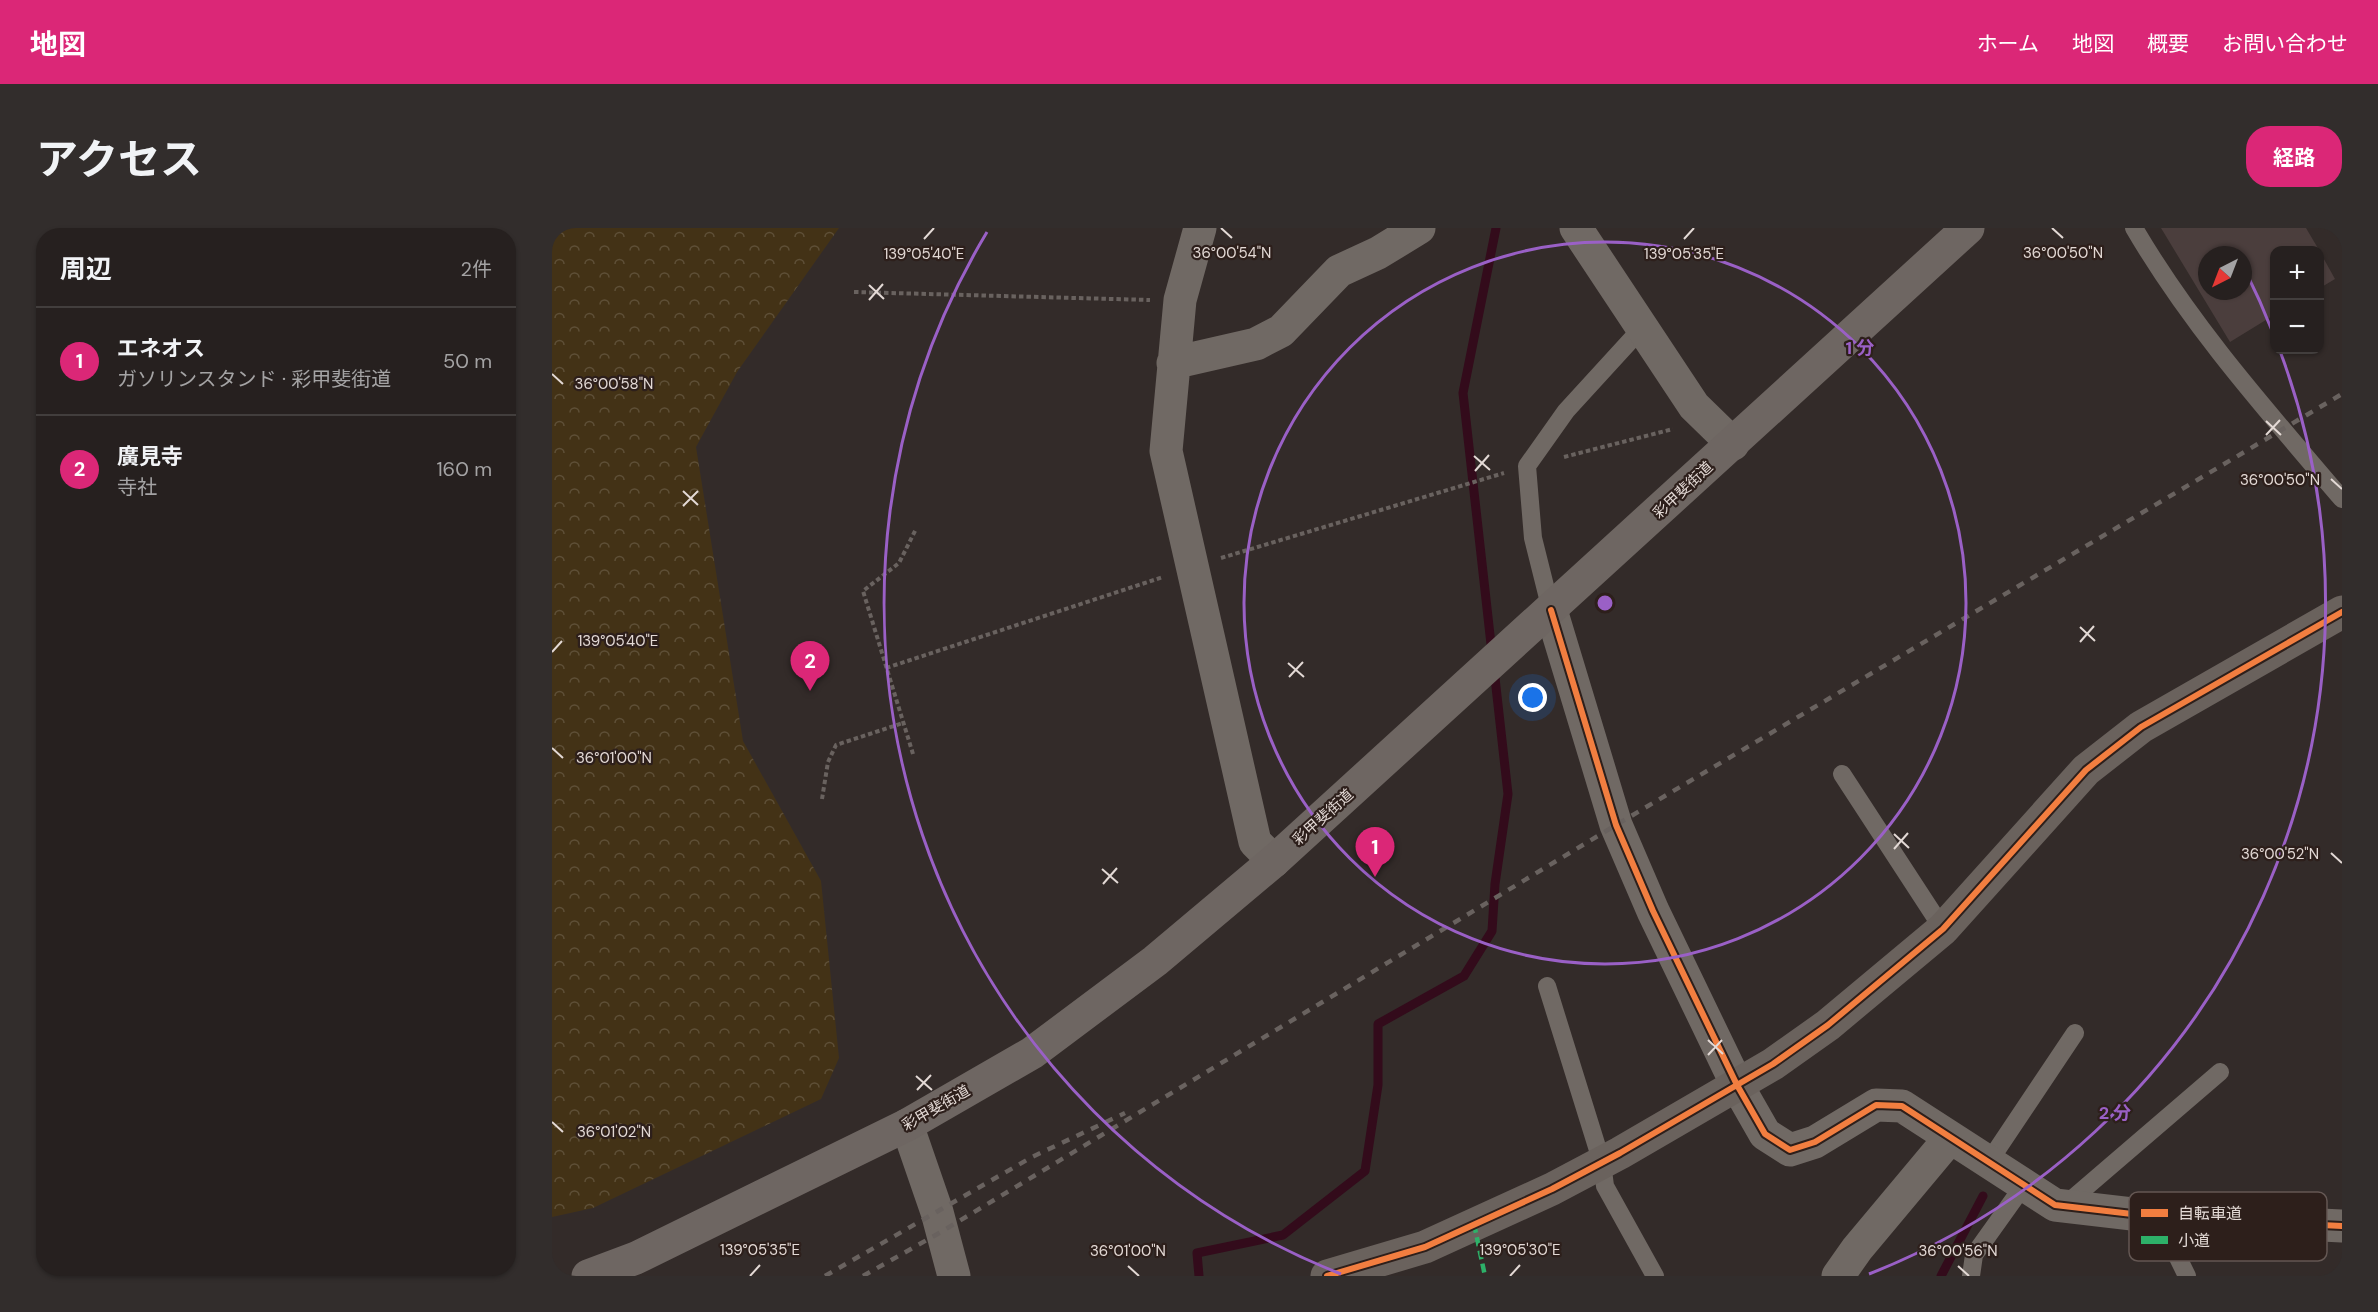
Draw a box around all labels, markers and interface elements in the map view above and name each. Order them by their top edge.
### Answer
text: 地図 [30,26,86,63]
text: ホーム [1977,30,2039,58]
text: 地図 [2072,30,2114,58]
text: 概要 [2147,30,2189,58]
text: お問い合わせ [2222,30,2348,58]
button: 経路 [2246,126,2342,187]
text: アクセス [36,132,202,187]
text: 36°00'54"N [1193,243,1271,263]
text: 36°00'50"N [2023,243,2103,263]
text: 139°05'40"E [884,244,964,264]
text: 139°05'35"E [1644,244,1724,264]
north arrow [2198,246,2252,300]
map controls [2270,246,2324,354]
button: + [2270,246,2324,300]
text: 周辺 [60,252,112,286]
text: 2件 [460,256,492,282]
button: − [2270,300,2324,354]
text: エネオス [117,334,205,363]
text: 1 分 [1846,336,1874,360]
text: 1 [76,348,83,374]
text: 50 m [443,348,492,374]
text: ガソリンスタンド · 彩甲斐街道 [117,366,391,392]
text: 36°00'58"N [575,374,653,394]
text: 廣見寺 [117,442,183,471]
text: 2 [74,456,85,482]
text: 160 m [436,456,492,482]
street label: 彩甲斐街道 [1649,457,1717,523]
text: 36°00'50"N [2240,470,2320,490]
text: 寺社 [117,474,157,500]
centre of rings [1595,593,1615,613]
text: 139°05'40"E [578,631,658,651]
pin: 2 [790,642,830,691]
your location [1518,683,1547,712]
text: 36°01'00"N [576,748,652,768]
street label: 彩甲斐街道 [1288,784,1358,850]
pin: 1 [1356,828,1394,877]
text: 36°00'52"N [2241,844,2319,864]
street label: 彩甲斐街道 [899,1081,973,1135]
text: 2 分 [2099,1101,2131,1125]
text: 36°01'02"N [577,1122,651,1142]
legend [2129,1192,2327,1261]
text: 自転車道 [2178,1203,2242,1224]
text: 小道 [2178,1230,2210,1251]
text: 139°05'35"E [720,1240,800,1260]
text: 139°05'30"E [1479,1240,1561,1260]
text: 36°01'00"N [1090,1241,1166,1261]
text: 36°00'56"N [1918,1241,1998,1261]

